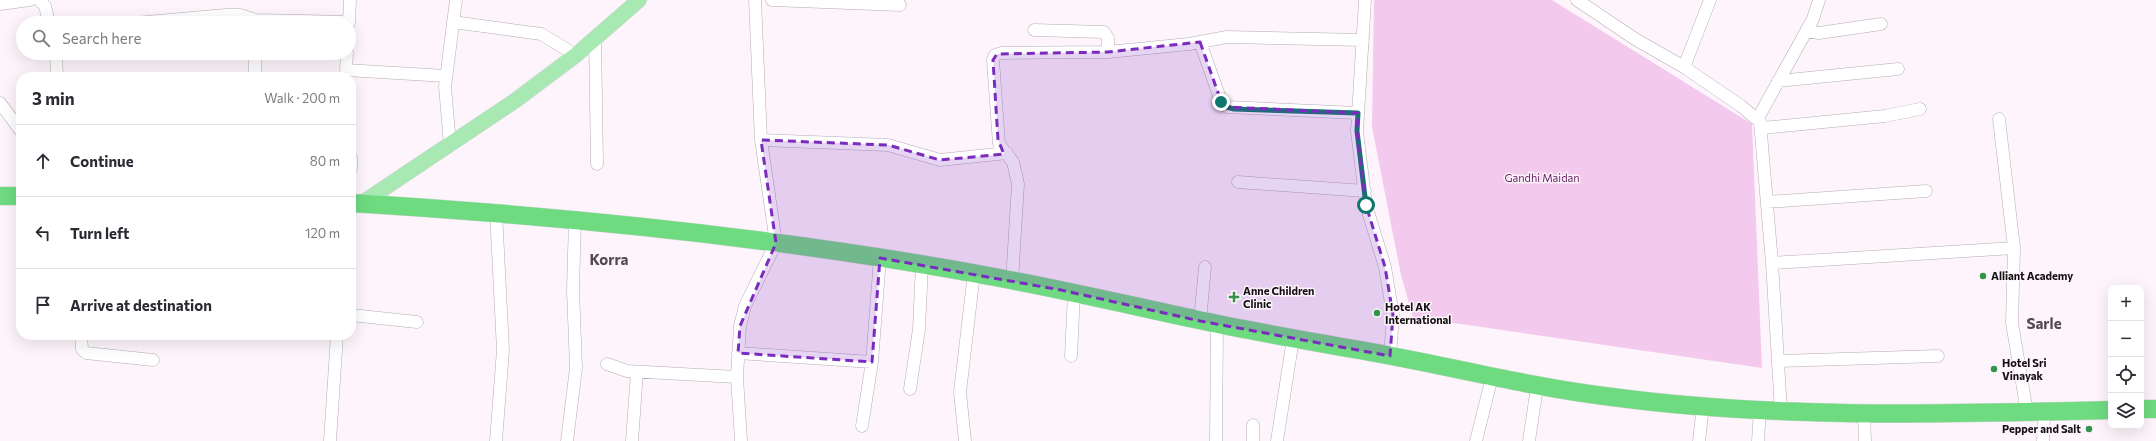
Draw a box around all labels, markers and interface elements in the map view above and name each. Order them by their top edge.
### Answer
search box [16,16,356,60]
icon: search [30,27,52,49]
text: Search here [62,29,141,47]
text: 3 min [32,88,75,109]
text: Walk · 200 m [264,90,340,106]
route end [1212,93,1230,111]
icon: ahead [32,150,54,172]
text: Continue [70,152,134,170]
text: 80 m [310,153,340,169]
park label: Gandhi Maidan [1504,171,1580,184]
route start [1357,196,1375,214]
icon: left [32,222,54,244]
text: Turn left [70,224,129,242]
text: 120 m [305,225,340,241]
district label: Korra [590,250,629,268]
place label: Alliant Academy [1991,269,2073,282]
marker: Alliant Academy [1978,271,1988,281]
place label: Anne Children Clinic [1243,284,1314,310]
map controls [2108,285,2144,429]
button: + [2108,285,2144,321]
marker: Anne Children Clinic [1228,291,1240,303]
icon: arrive [32,294,54,316]
text: Arrive at destination [70,296,212,314]
place label: Hotel AK International [1385,300,1451,326]
marker: Hotel AK International [1372,308,1382,318]
district label: Sarle [2026,314,2062,332]
button: − [2108,321,2144,357]
place label: Hotel Sri Vinayak [2002,356,2046,382]
button: locate [2108,357,2144,393]
marker: Hotel Sri Vinayak [1989,364,1999,374]
button: layers [2108,393,2144,429]
place label: Pepper and Salt [2002,422,2081,435]
marker: Pepper and Salt [2084,424,2094,434]

